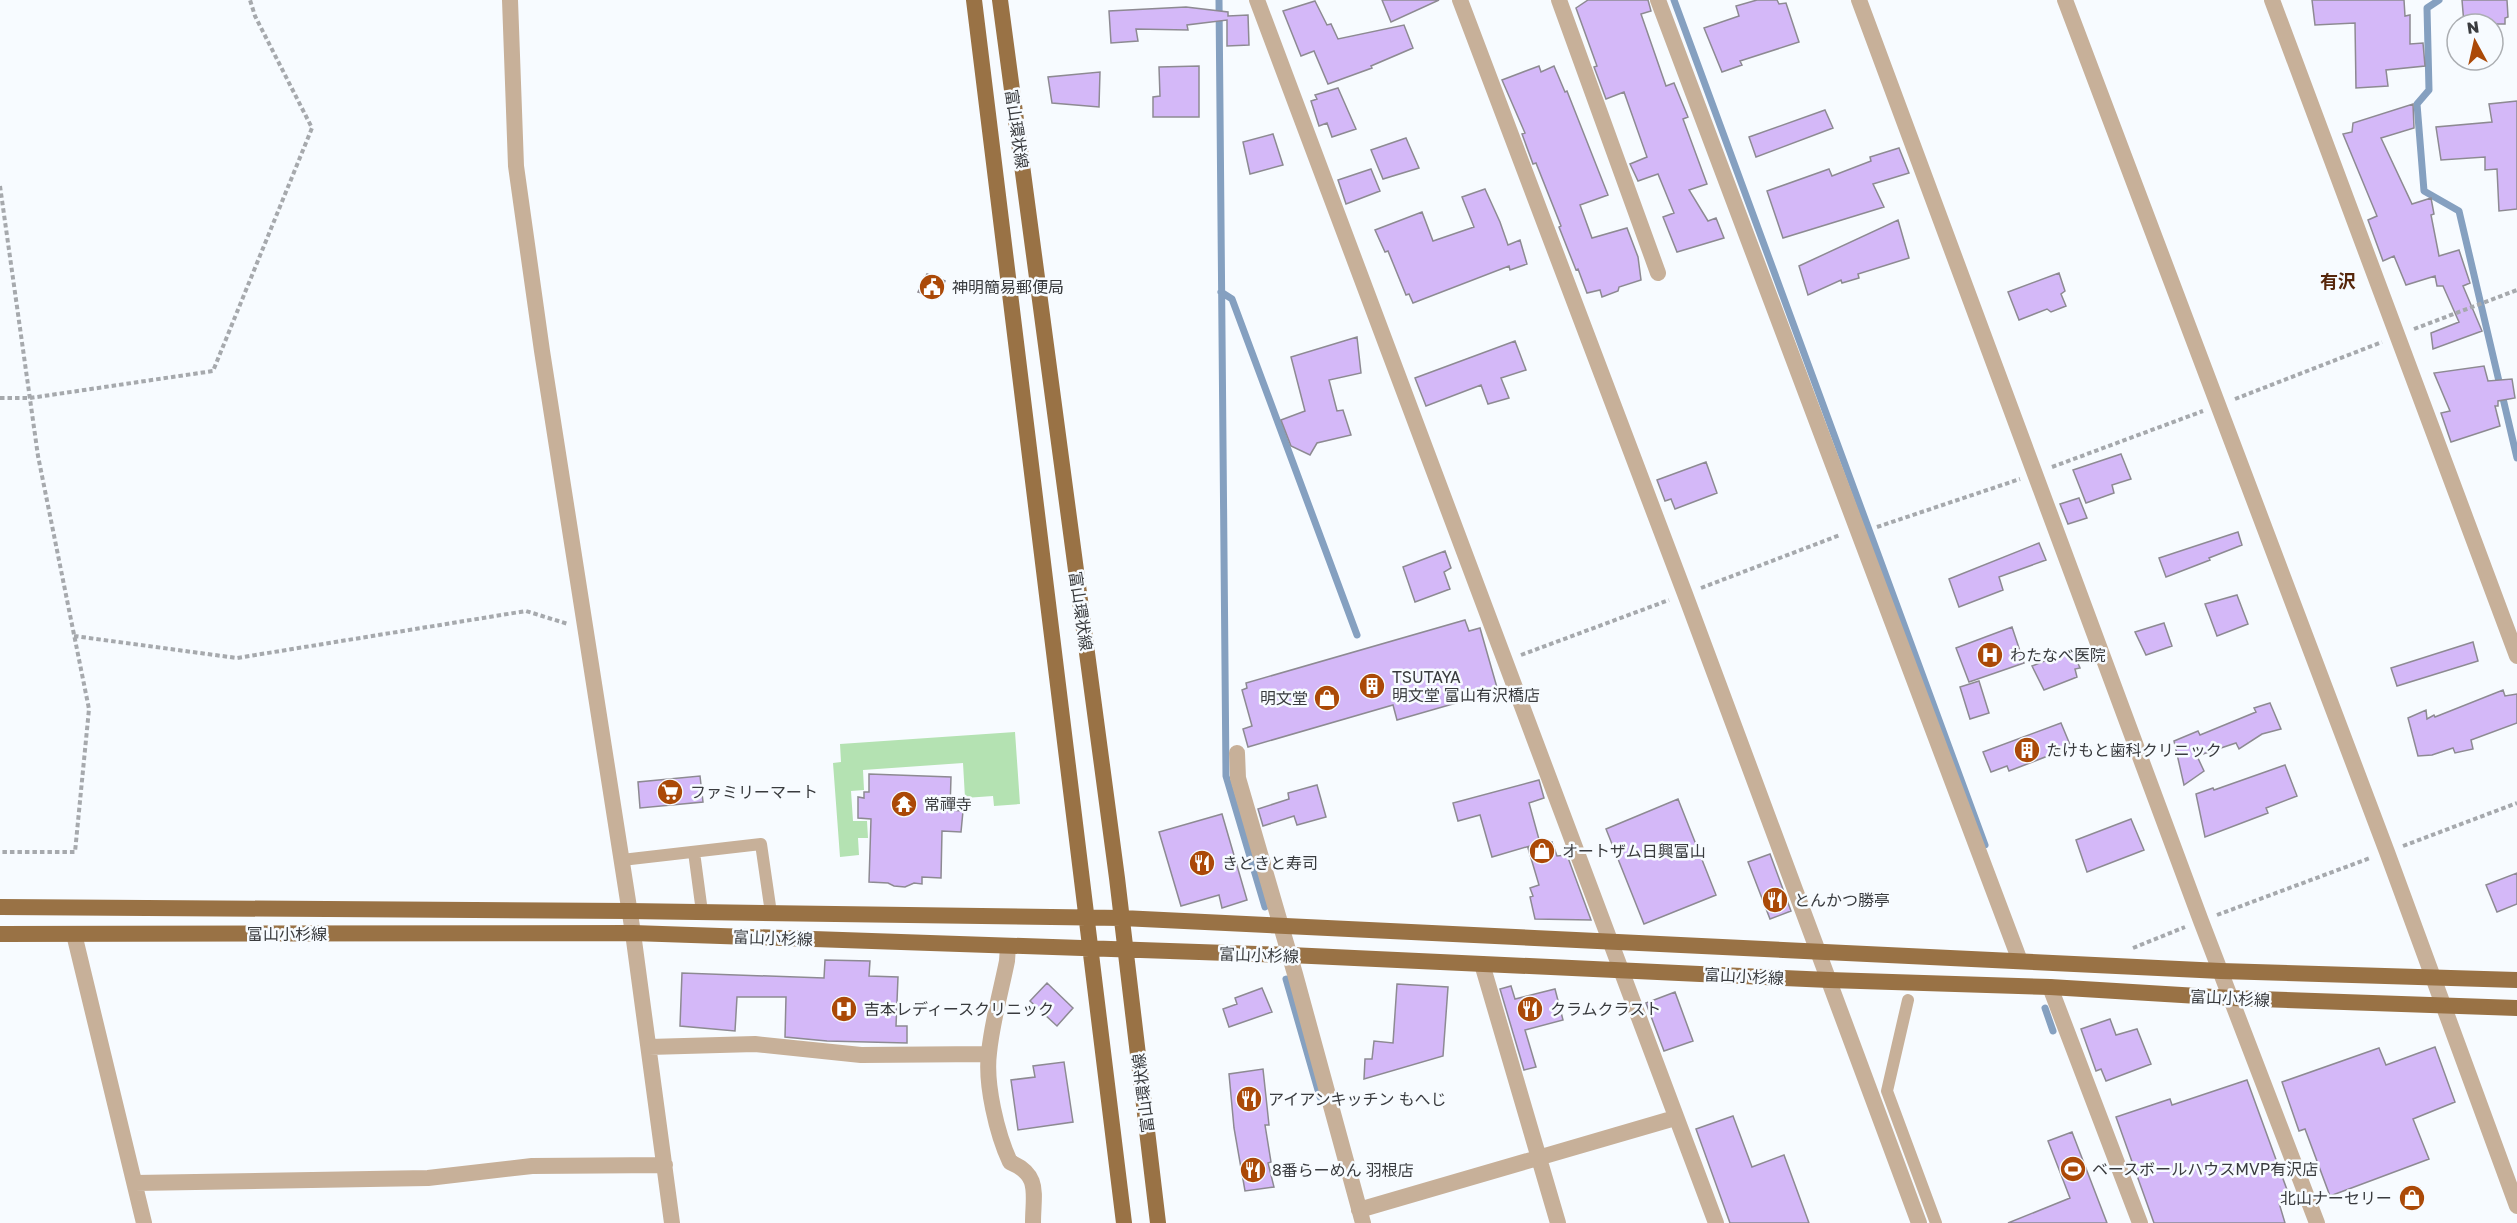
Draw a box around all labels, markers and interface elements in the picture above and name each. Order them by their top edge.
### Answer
north arrow [2445,12,2505,72]
text: N [2465,16,2480,38]
street label: 富山環状線 [1002,88,1032,170]
district label: 有沢 [2320,270,2356,292]
public building icon: 神明簡易郵便局 [917,272,947,302]
place label: 神明簡易郵便局 [952,277,1064,297]
street label: 富山環状線 [1066,570,1096,652]
hospital icon: わたなべ医院 [1975,640,2005,670]
place label: わたなべ医院 [2010,645,2106,665]
place label: TSUTAYA 明文堂 富山有沢橋店 [1392,667,1540,705]
building icon: TSUTAYA 明文堂 富山有沢橋店 [1357,671,1387,701]
shop icon: 明文堂 [1312,683,1342,713]
place label: 明文堂 [1260,688,1308,708]
building icon: たけもと歯科クリニック [2012,735,2042,765]
place label: たけもと歯科クリニック [2046,740,2222,760]
supermarket icon: ファミリーマート [655,777,685,807]
place label: ファミリーマート [690,782,818,802]
temple icon: 常禪寺 [889,789,919,819]
place label: 常禪寺 [924,794,972,814]
shop icon: オートザム日興富山 [1527,836,1557,866]
place label: オートザム日興富山 [1562,841,1706,861]
restaurant icon: きときと寿司 [1187,848,1217,878]
place label: きときと寿司 [1222,853,1318,873]
restaurant icon: とんかつ勝亭 [1760,885,1790,915]
place label: とんかつ勝亭 [1794,890,1890,910]
street label: 富山小杉線 [247,924,327,944]
street label: 富山小杉線 [733,927,813,949]
street label: 富山小杉線 [1219,944,1299,966]
street label: 富山小杉線 [1704,964,1784,988]
street label: 富山小杉線 [2190,986,2270,1010]
hospital icon: 吉本レディースクリニック [829,994,859,1024]
restaurant icon: クラムクラスト [1515,994,1545,1024]
place label: 吉本レディースクリニック [864,999,1054,1019]
place label: クラムクラスト [1550,999,1661,1019]
street label: 富山環状線 [1128,1052,1158,1134]
restaurant icon: アイアンキッチン もへじ [1234,1084,1264,1114]
place label: アイアンキッチン もへじ [1268,1089,1447,1109]
sports icon: ベースボールハウスMVP有沢店 [2058,1154,2088,1184]
restaurant icon: 8番らーめん 羽根店 [1238,1155,1268,1185]
place label: ベースボールハウスMVP有沢店 [2092,1159,2318,1179]
place label: 8番らーめん 羽根店 [1272,1160,1414,1180]
shop icon: 北山ナーセリー [2397,1183,2427,1213]
place label: 北山ナーセリー [2280,1188,2392,1208]

